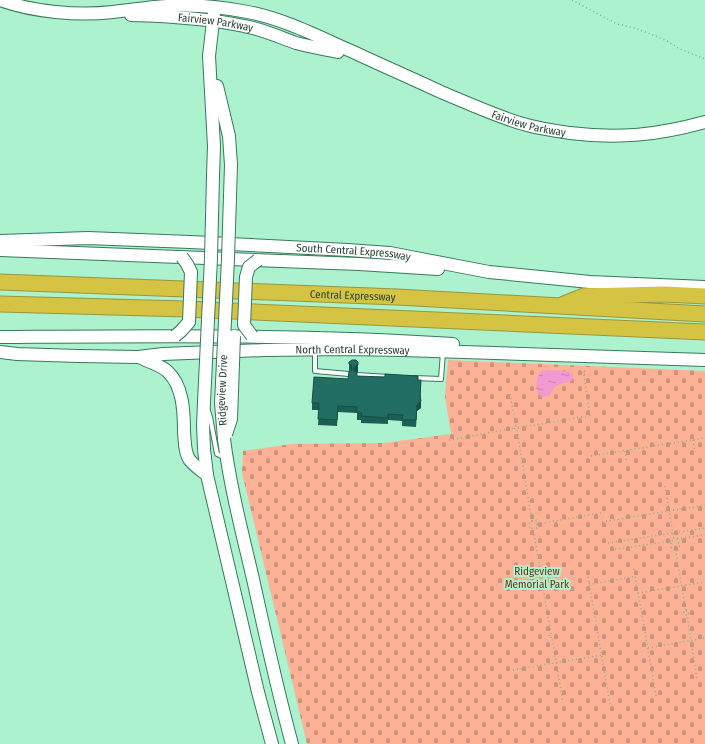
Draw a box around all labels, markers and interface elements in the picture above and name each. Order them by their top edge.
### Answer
street label: Fairview Parkway [178,11,255,34]
street label: Fairview Parkway [490,107,567,139]
street label: South Central Expressway [296,241,412,263]
street label: Central Expressway [310,287,396,303]
street label: North Central Expressway [295,342,410,357]
street label: Ridgeview Drive [214,354,230,426]
park label: Ridgeview Memorial Park [505,565,570,591]

